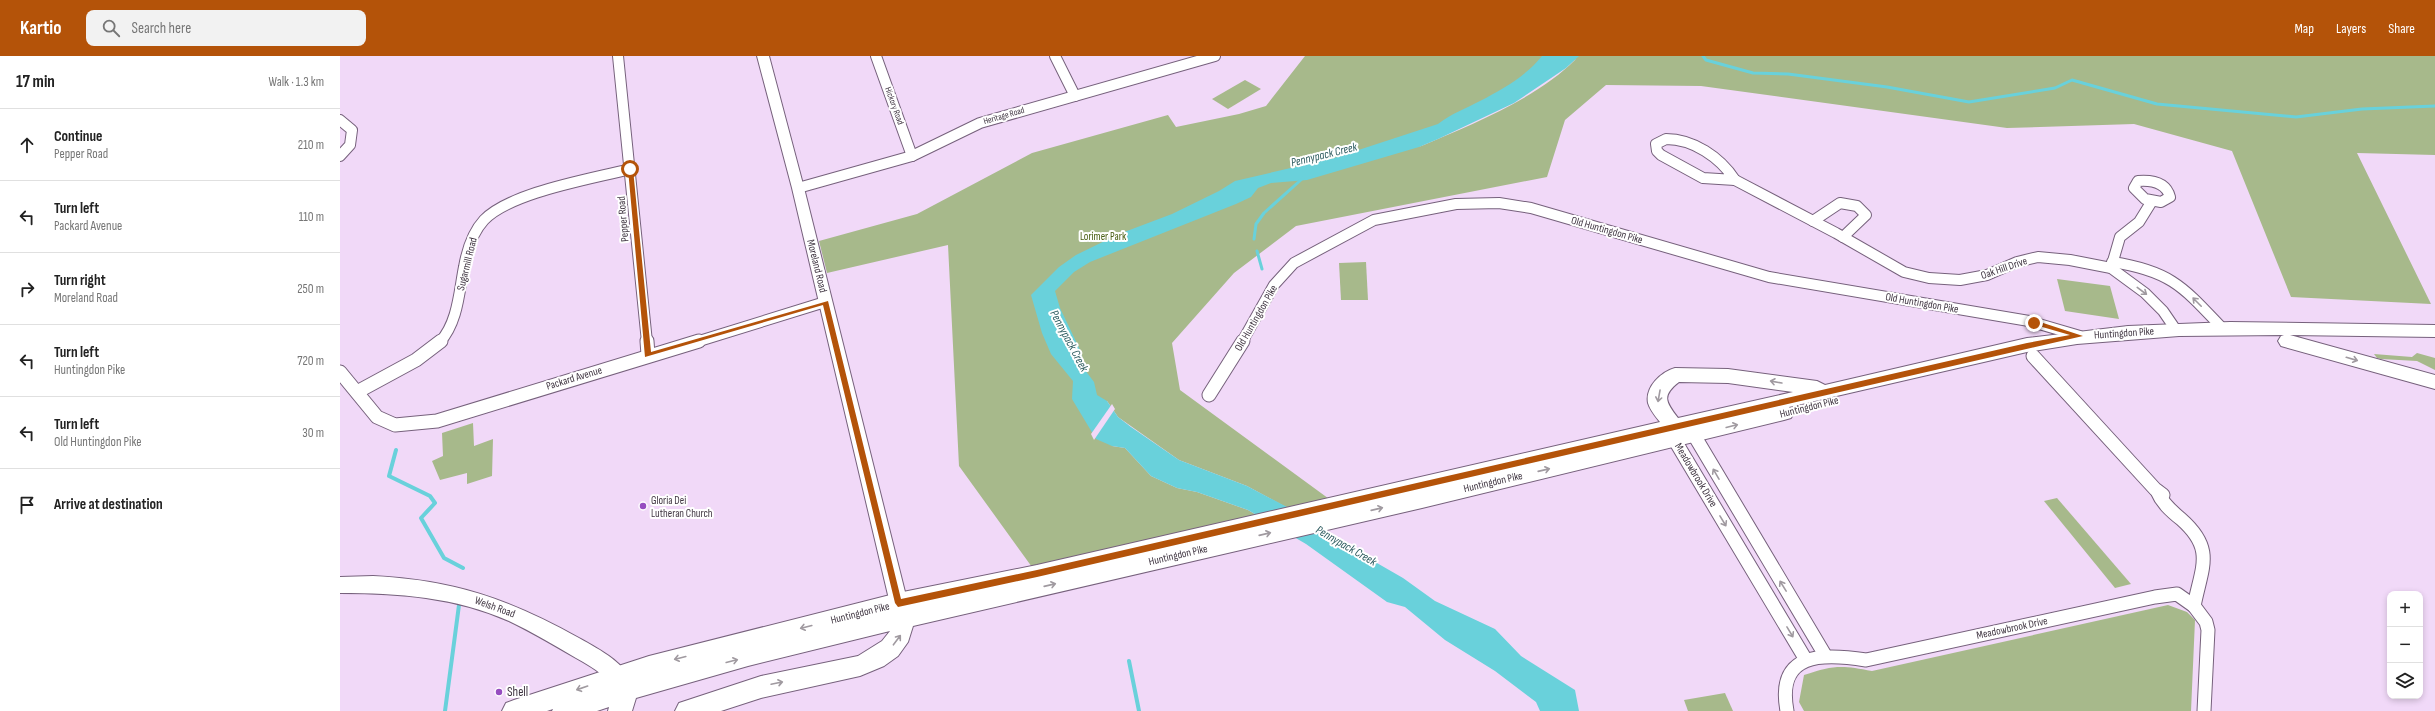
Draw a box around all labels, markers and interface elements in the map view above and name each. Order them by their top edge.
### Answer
search box [86,10,366,46]
text: Kartio [20,17,62,40]
icon: search [100,17,122,39]
text: Search here [132,19,191,38]
text: Map [2294,20,2314,37]
text: Layers [2336,20,2366,37]
text: Share [2388,20,2415,37]
text: 17 min [16,72,55,92]
text: Walk · 1.3 km [269,74,324,90]
street label: Hickory Road [882,86,906,127]
street label: Heritage Road [982,105,1026,127]
text: Continue [54,127,103,146]
icon: ahead [16,134,38,156]
text: 210 m [298,137,324,153]
water label: Pennypack Creek [1289,139,1359,170]
text: Pepper Road [54,146,108,162]
route start [621,160,639,178]
street label: Pepper Road [614,195,631,242]
text: Turn left [54,199,99,218]
icon: left [16,206,38,228]
text: 110 m [299,209,324,225]
street label: Old Huntingdon Pike [1570,214,1644,246]
text: Packard Avenue [54,218,122,234]
park label: Lorimer Park [1080,230,1127,243]
street label: Sugarmill Road [454,236,480,292]
street label: Moreland Road [804,238,830,294]
street label: Oak Hill Drive [1979,254,2029,282]
text: Turn right [54,271,106,290]
icon: right [16,278,38,300]
text: 250 m [297,281,324,297]
street label: Old Huntingdon Pike [1232,283,1280,353]
one-way arrow [2136,287,2147,295]
text: Moreland Road [54,290,118,306]
street label: Old Huntingdon Pike [1884,290,1960,316]
one-way arrow [2192,297,2202,307]
water label: Pennypack Creek [1046,308,1092,375]
route end [2025,314,2043,332]
street label: Huntingdon Pike [2094,324,2154,342]
text: Turn left [54,343,99,362]
icon: left [16,350,38,372]
text: 720 m [297,353,324,369]
one-way arrow [2345,356,2358,363]
text: Huntingdon Pike [54,362,125,378]
street label: Packard Avenue [544,363,604,393]
one-way arrow [1770,378,1783,386]
one-way arrow [1654,389,1662,402]
street label: Huntingdon Pike [1778,393,1840,421]
text: Turn left [54,415,99,434]
icon: left [16,422,38,444]
one-way arrow [1725,422,1738,429]
text: 30 m [302,425,324,441]
text: Old Huntingdon Pike [54,434,141,450]
street label: Meadowbrook Drive [1672,441,1720,509]
one-way arrow [1538,465,1551,473]
one-way arrow [1712,468,1720,480]
street label: Huntingdon Pike [1462,469,1524,495]
icon: arrive [16,494,38,516]
place label: Gloria Dei Lutheran Church [651,494,713,520]
text: Arrive at destination [54,495,163,514]
marker: Gloria Dei Lutheran Church [638,501,648,511]
one-way arrow [1370,504,1383,512]
one-way arrow [1720,515,1728,527]
water label: Pennypack Creek [1313,523,1380,570]
one-way arrow [1258,530,1271,538]
street label: Huntingdon Pike [1147,542,1209,568]
one-way arrow [1043,580,1056,588]
one-way arrow [1779,581,1787,592]
map controls [2387,591,2423,699]
button: + [2387,591,2423,627]
street label: Welsh Road [473,594,517,620]
street label: Huntingdon Pike [829,599,891,627]
street label: Meadowbrook Drive [1975,614,2049,642]
one-way arrow [800,623,813,631]
one-way arrow [1786,626,1794,637]
button: − [2387,627,2423,663]
one-way arrow [892,635,901,646]
one-way arrow [674,655,687,663]
one-way arrow [725,657,738,664]
button: layers [2387,663,2423,699]
one-way arrow [770,679,783,687]
place label: Shell [507,684,528,700]
one-way arrow [575,685,588,692]
marker: Shell [494,687,504,697]

